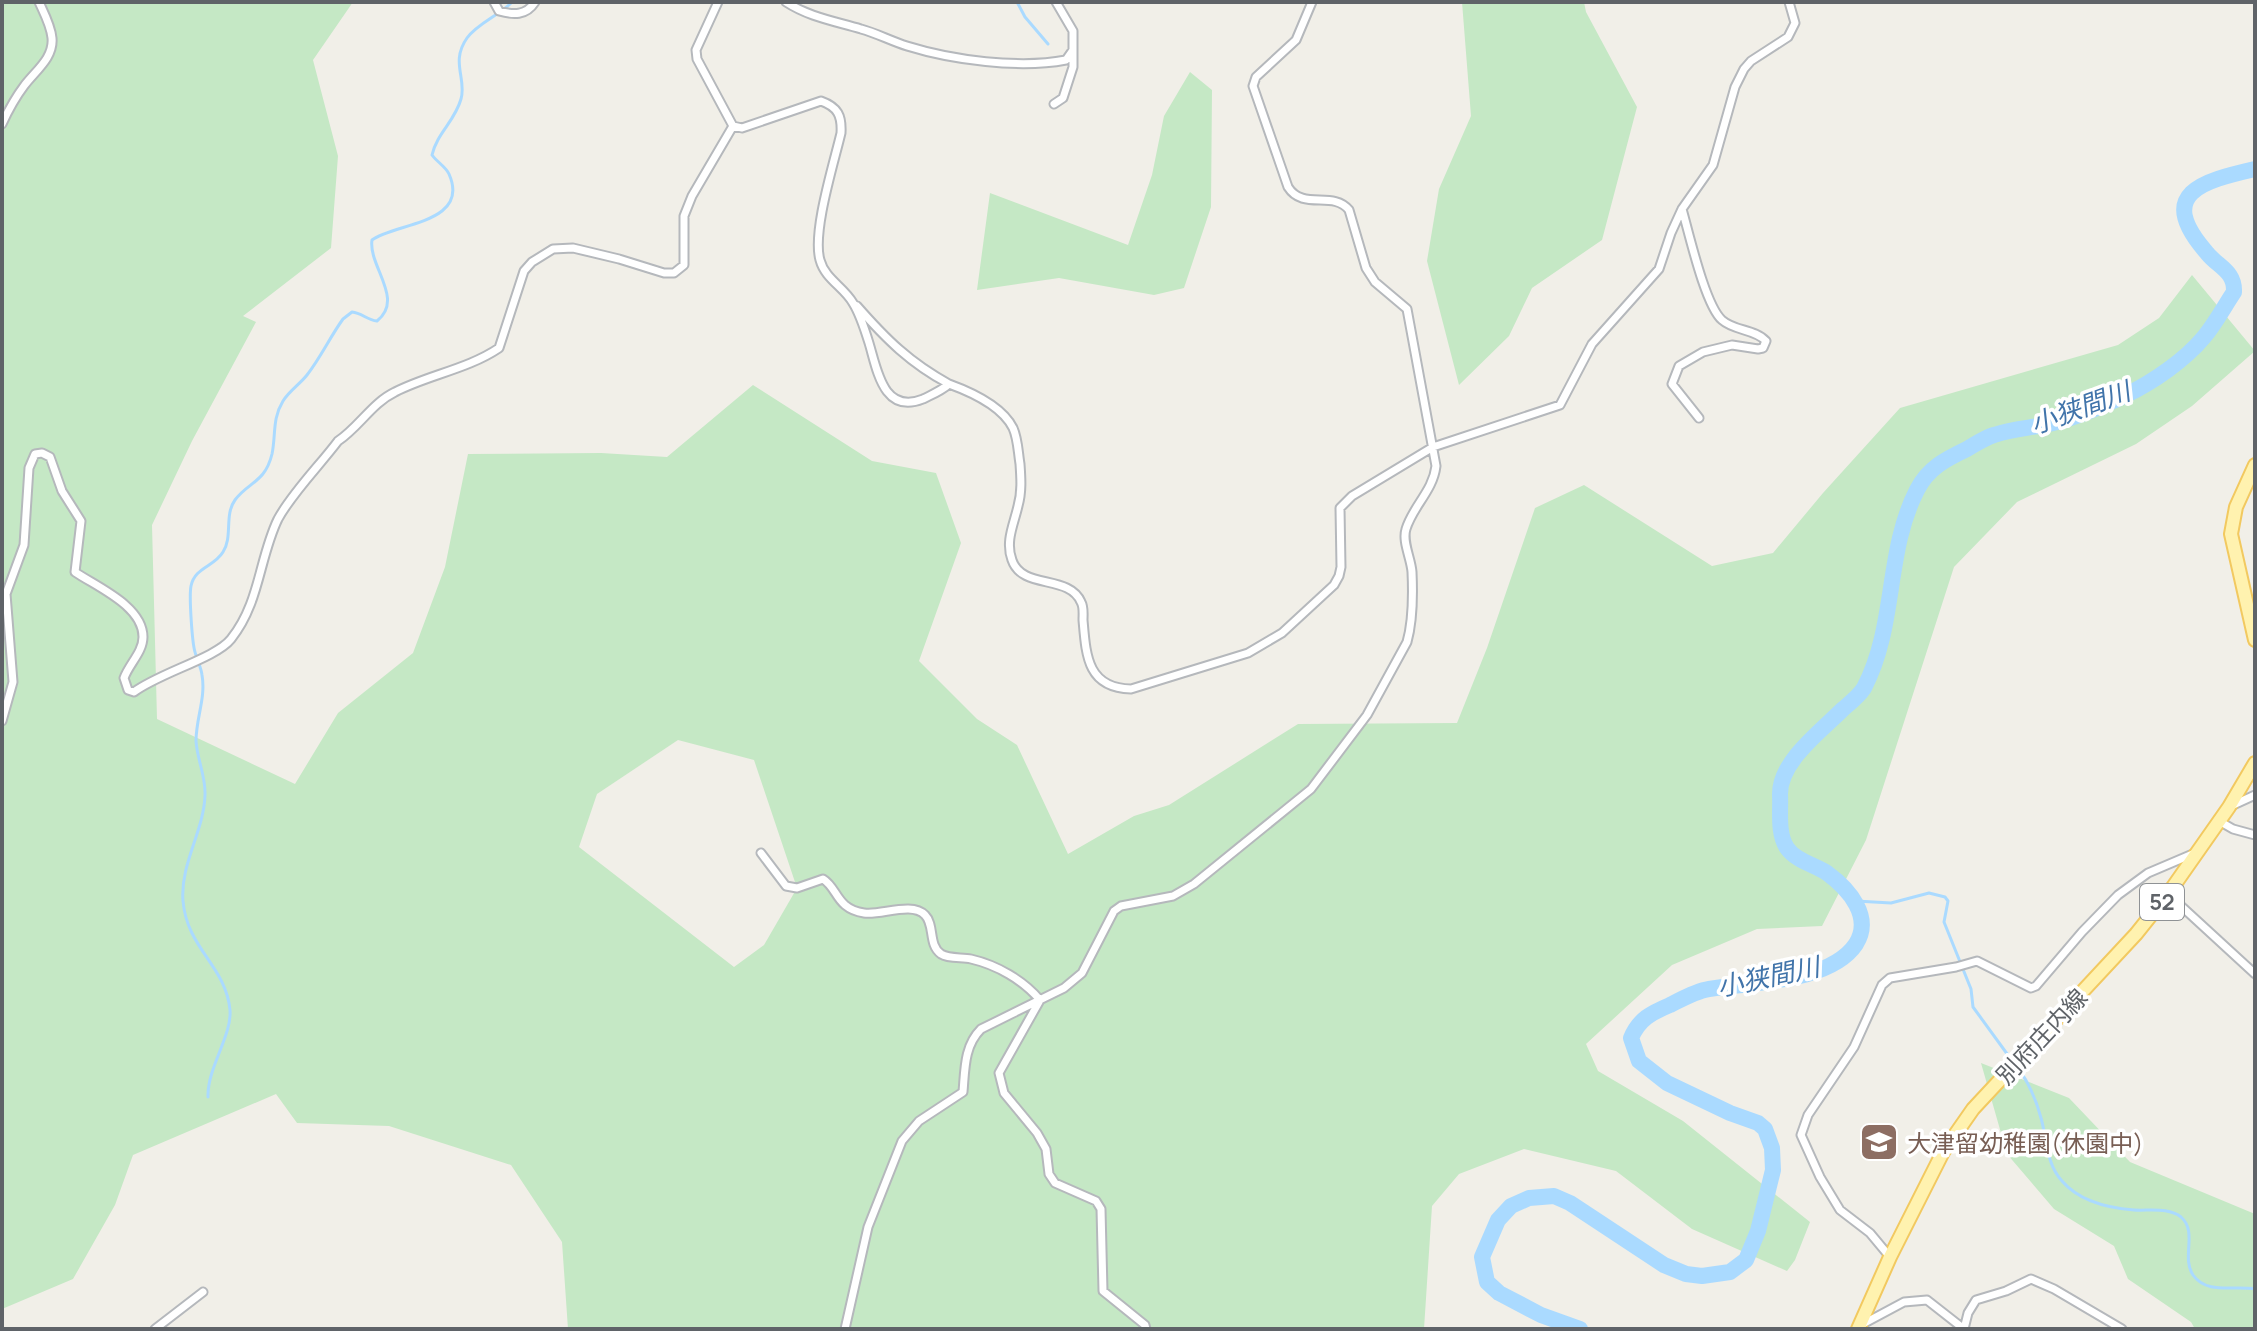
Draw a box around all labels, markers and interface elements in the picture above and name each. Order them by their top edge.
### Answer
water label: 小狭間川 [2025,371,2138,442]
road number: 52 [2140,884,2184,920]
water label: 小狭間川 [1713,947,1826,1004]
street label: 別府庄内線 [1988,981,2094,1091]
school or university icon: 大津留幼稚園(休園中) [1858,1121,1900,1163]
place label: 大津留幼稚園(休園中) [1907,1126,2143,1159]

